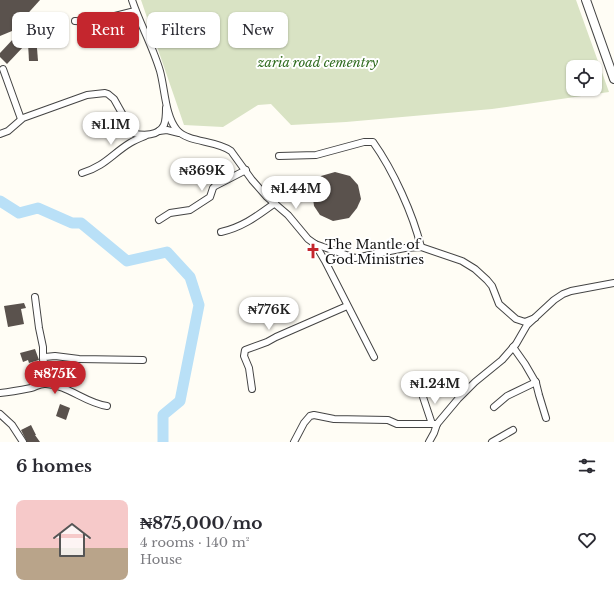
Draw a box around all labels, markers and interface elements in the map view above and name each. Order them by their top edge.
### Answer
chip: Buy [12,12,69,48]
chip: Rent [77,12,139,48]
chip: Filters [147,12,220,48]
chip: New [228,12,288,48]
park label: zaria road cementry [257,54,378,71]
map controls [566,60,602,96]
button: locate [566,60,602,96]
pin: ₦1.1M [83,112,139,146]
text: ₦1.1M [92,116,131,133]
pin: ₦369K [174,158,230,192]
text: ₦369K [179,162,225,179]
pin: ₦1.44M [263,176,329,210]
text: ₦1.44M [271,180,321,197]
place label: The Mantle of God Ministries [325,236,424,268]
church icon: The Mantle of God Ministries [304,242,322,260]
pin: ₦776K [241,297,297,331]
text: ₦776K [248,301,290,318]
pin: ₦875K [27,361,83,395]
text: ₦875K [34,365,76,382]
pin: ₦1.24M [402,371,468,405]
text: ₦1.24M [410,375,460,392]
icon: filters [576,455,598,477]
text: 6 homes [16,456,92,477]
text: ₦875,000/mo [140,513,262,534]
icon: home [48,516,96,564]
icon: heart [576,529,598,551]
text: 4 rooms · 140 m² [140,534,250,551]
text: House [140,551,182,568]

